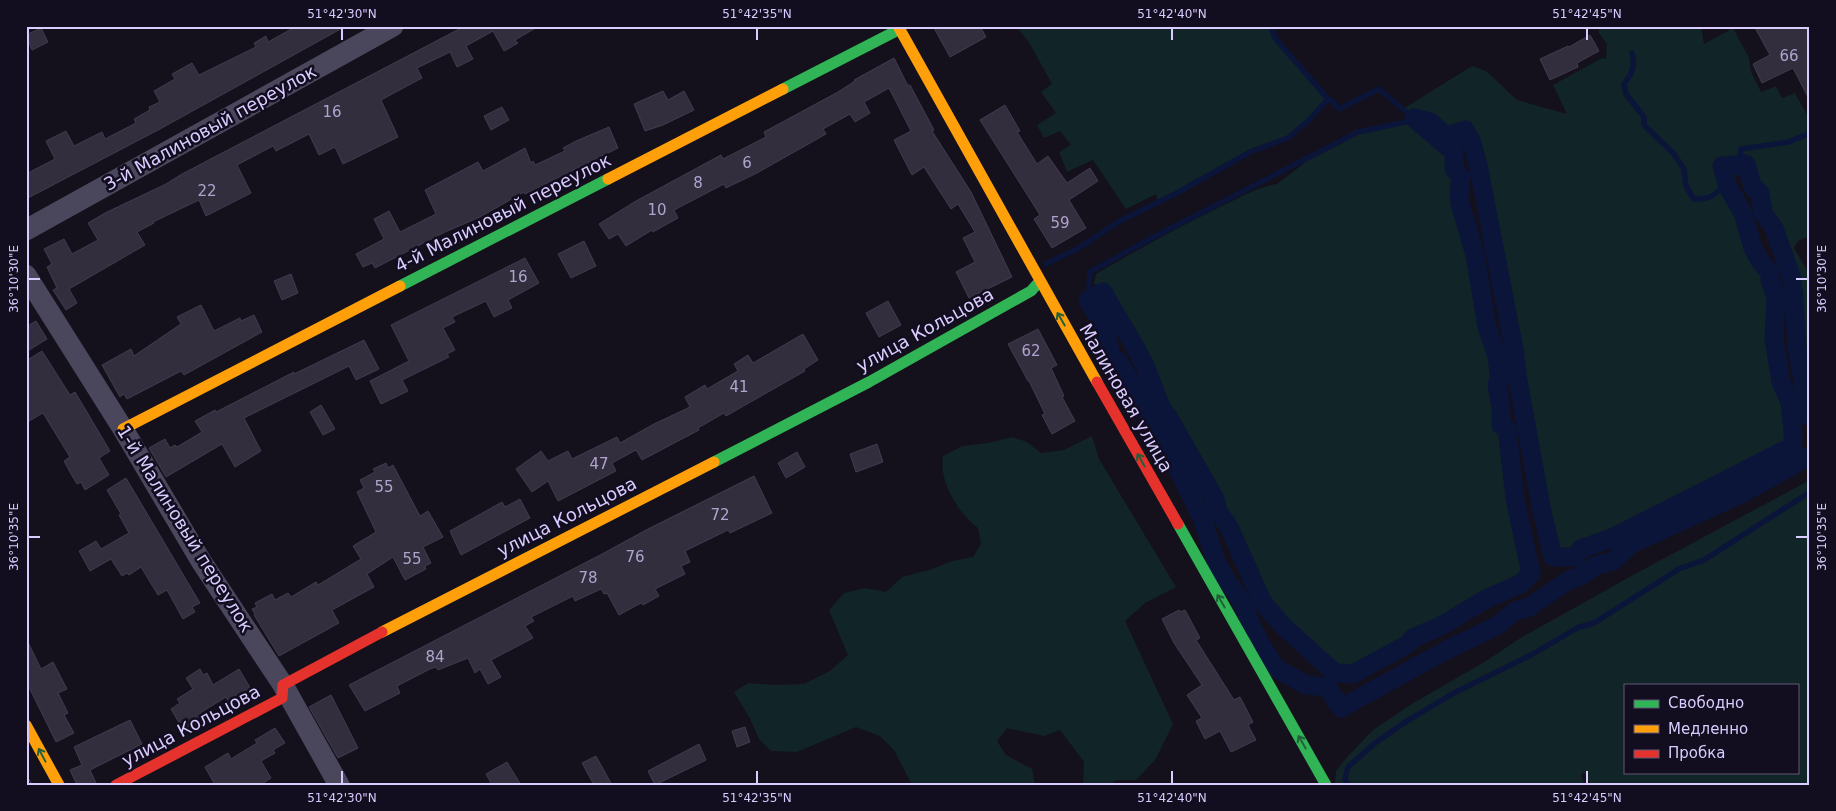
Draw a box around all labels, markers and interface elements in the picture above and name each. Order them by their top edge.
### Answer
text: 51°42'30"N [307,7,377,21]
text: 51°42'35"N [722,7,792,21]
text: 51°42'40"N [1137,7,1207,21]
text: 51°42'45"N [1552,7,1622,21]
house number: 66 [1779,47,1799,65]
street label: 3-й Малиновый переулок [100,60,320,195]
house number: 16 [322,103,342,121]
street label: 4-й Малиновый переулок [391,149,614,276]
house number: 6 [742,154,752,172]
house number: 8 [693,174,703,192]
house number: 22 [197,182,217,200]
house number: 10 [647,201,667,219]
house number: 59 [1050,214,1070,232]
text: 36°10'30"E [7,245,21,313]
text: 36°10'30"E [1815,245,1829,313]
house number: 16 [508,268,528,286]
street label: улица Кольцова [852,283,997,376]
one-way arrow [1055,312,1065,326]
street label: Малиновая улица [1075,320,1177,476]
house number: 62 [1021,342,1041,360]
house number: 41 [729,378,749,396]
street label: 1-й Малиновый переулок [113,422,258,636]
one-way arrow [1136,453,1145,468]
house number: 47 [589,455,609,473]
street label: улица Кольцова [494,472,640,561]
house number: 55 [374,478,394,496]
text: 36°10'35"E [7,503,21,571]
text: 36°10'35"E [1815,503,1829,571]
house number: 72 [710,506,730,524]
house number: 76 [625,548,645,566]
house number: 55 [402,550,422,568]
house number: 78 [578,569,598,587]
one-way arrow [1216,595,1226,609]
house number: 84 [425,648,445,666]
street label: улица Кольцова [118,680,264,771]
legend [1624,684,1798,774]
text: Свободно [1668,694,1744,712]
text: Медленно [1668,720,1748,738]
one-way arrow [1296,736,1306,750]
text: Пробка [1668,744,1725,762]
one-way arrow [37,748,47,762]
text: 51°42'30"N [307,791,377,805]
text: 51°42'35"N [722,791,792,805]
text: 51°42'40"N [1137,791,1207,805]
text: 51°42'45"N [1552,791,1622,805]

